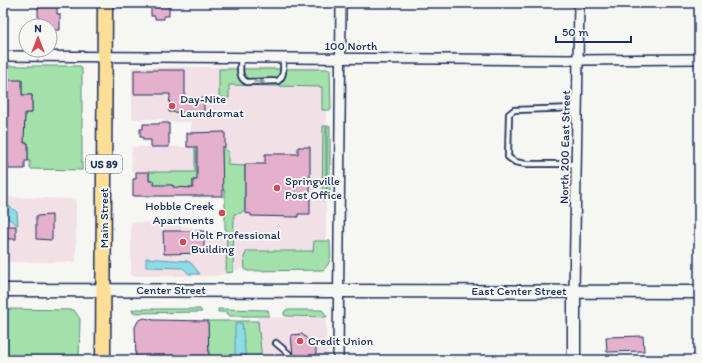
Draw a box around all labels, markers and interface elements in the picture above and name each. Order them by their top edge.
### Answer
north arrow [18,18,58,58]
scale bar [556,18,631,44]
text: N [34,22,42,35]
text: 50 m [562,25,588,39]
street label: 100 North [325,39,378,53]
one-way arrow [253,79,266,85]
street label: North 200 East Street [557,90,573,204]
place label: Day-Nite Laundromat [180,92,244,120]
marker: Day-Nite Laundromat [167,101,177,111]
road number: US 89 [86,155,122,173]
place label: Springville Post Office [285,174,342,202]
marker: Springville Post Office [272,183,282,193]
street label: Main Street [97,187,111,248]
place label: Hobble Creek Apartments [145,199,214,227]
marker: Hobble Creek Apartments [217,208,227,218]
place label: Holt Professional Building [191,228,281,256]
marker: Holt Professional Building [178,237,188,247]
street label: Center Street [136,283,206,297]
street label: East Center Street [471,284,567,298]
place label: Credit Union [308,334,374,348]
marker: Credit Union [295,336,305,346]

